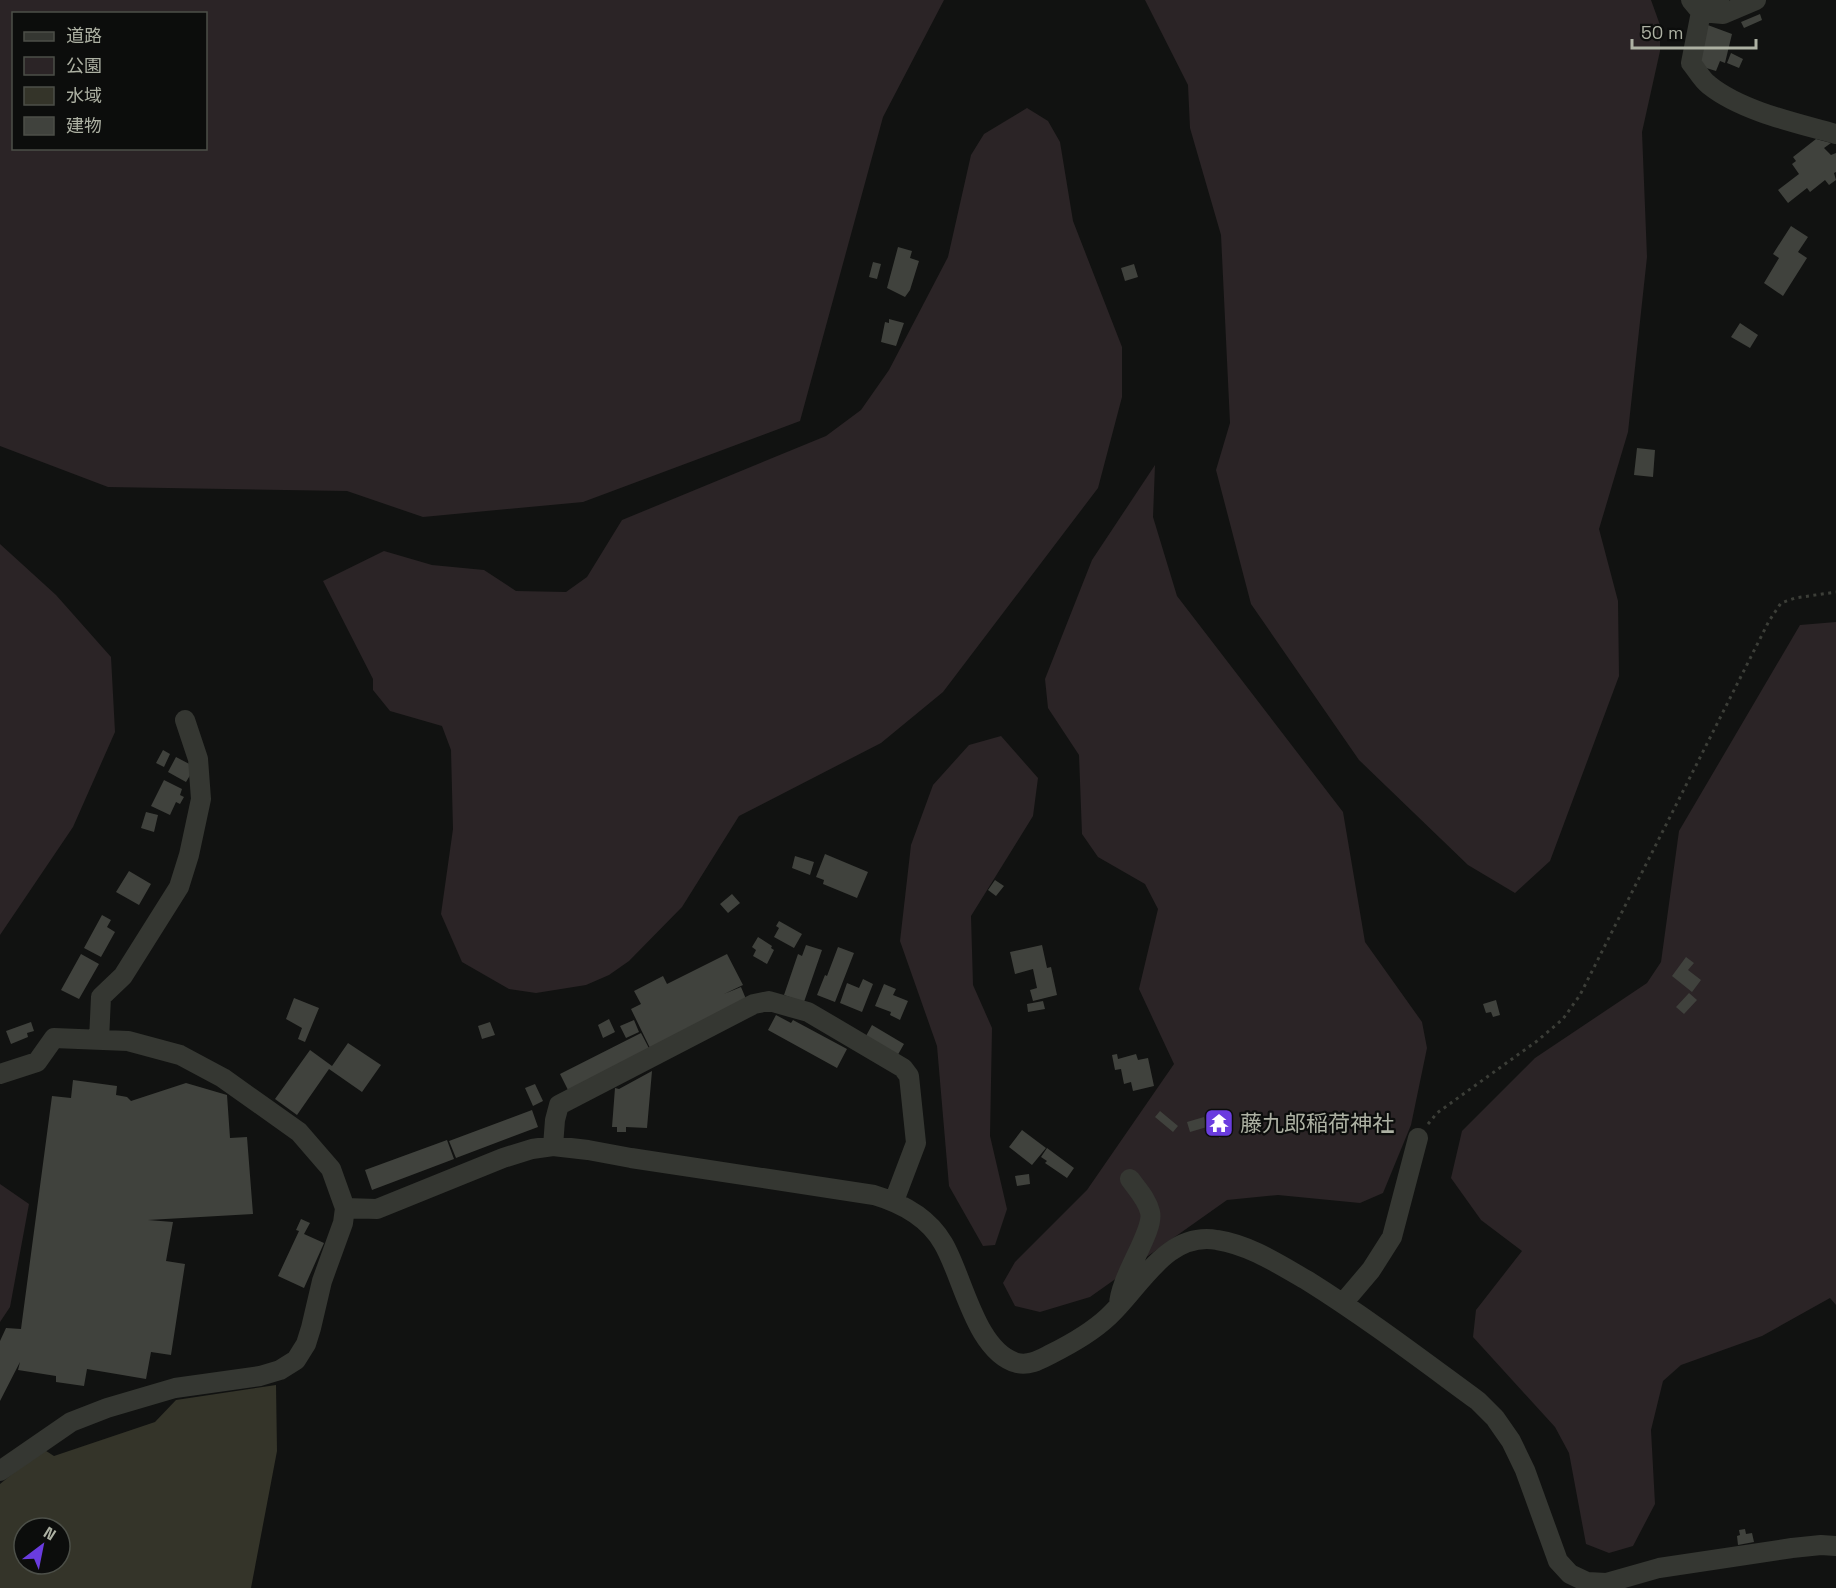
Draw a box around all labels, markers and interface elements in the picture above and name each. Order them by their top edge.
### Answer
legend [12,12,207,150]
scale bar [1632,12,1756,50]
text: 50 m [1641,21,1683,44]
text: 道路 [66,24,102,47]
text: 公園 [66,54,102,77]
text: 水域 [66,84,102,107]
text: 建物 [66,114,102,137]
temple icon: 藤九郎稲荷神社 [1203,1107,1235,1139]
place label: 藤九郎稲荷神社 [1240,1109,1394,1137]
north arrow [12,1516,72,1576]
text: N [40,1522,60,1545]

